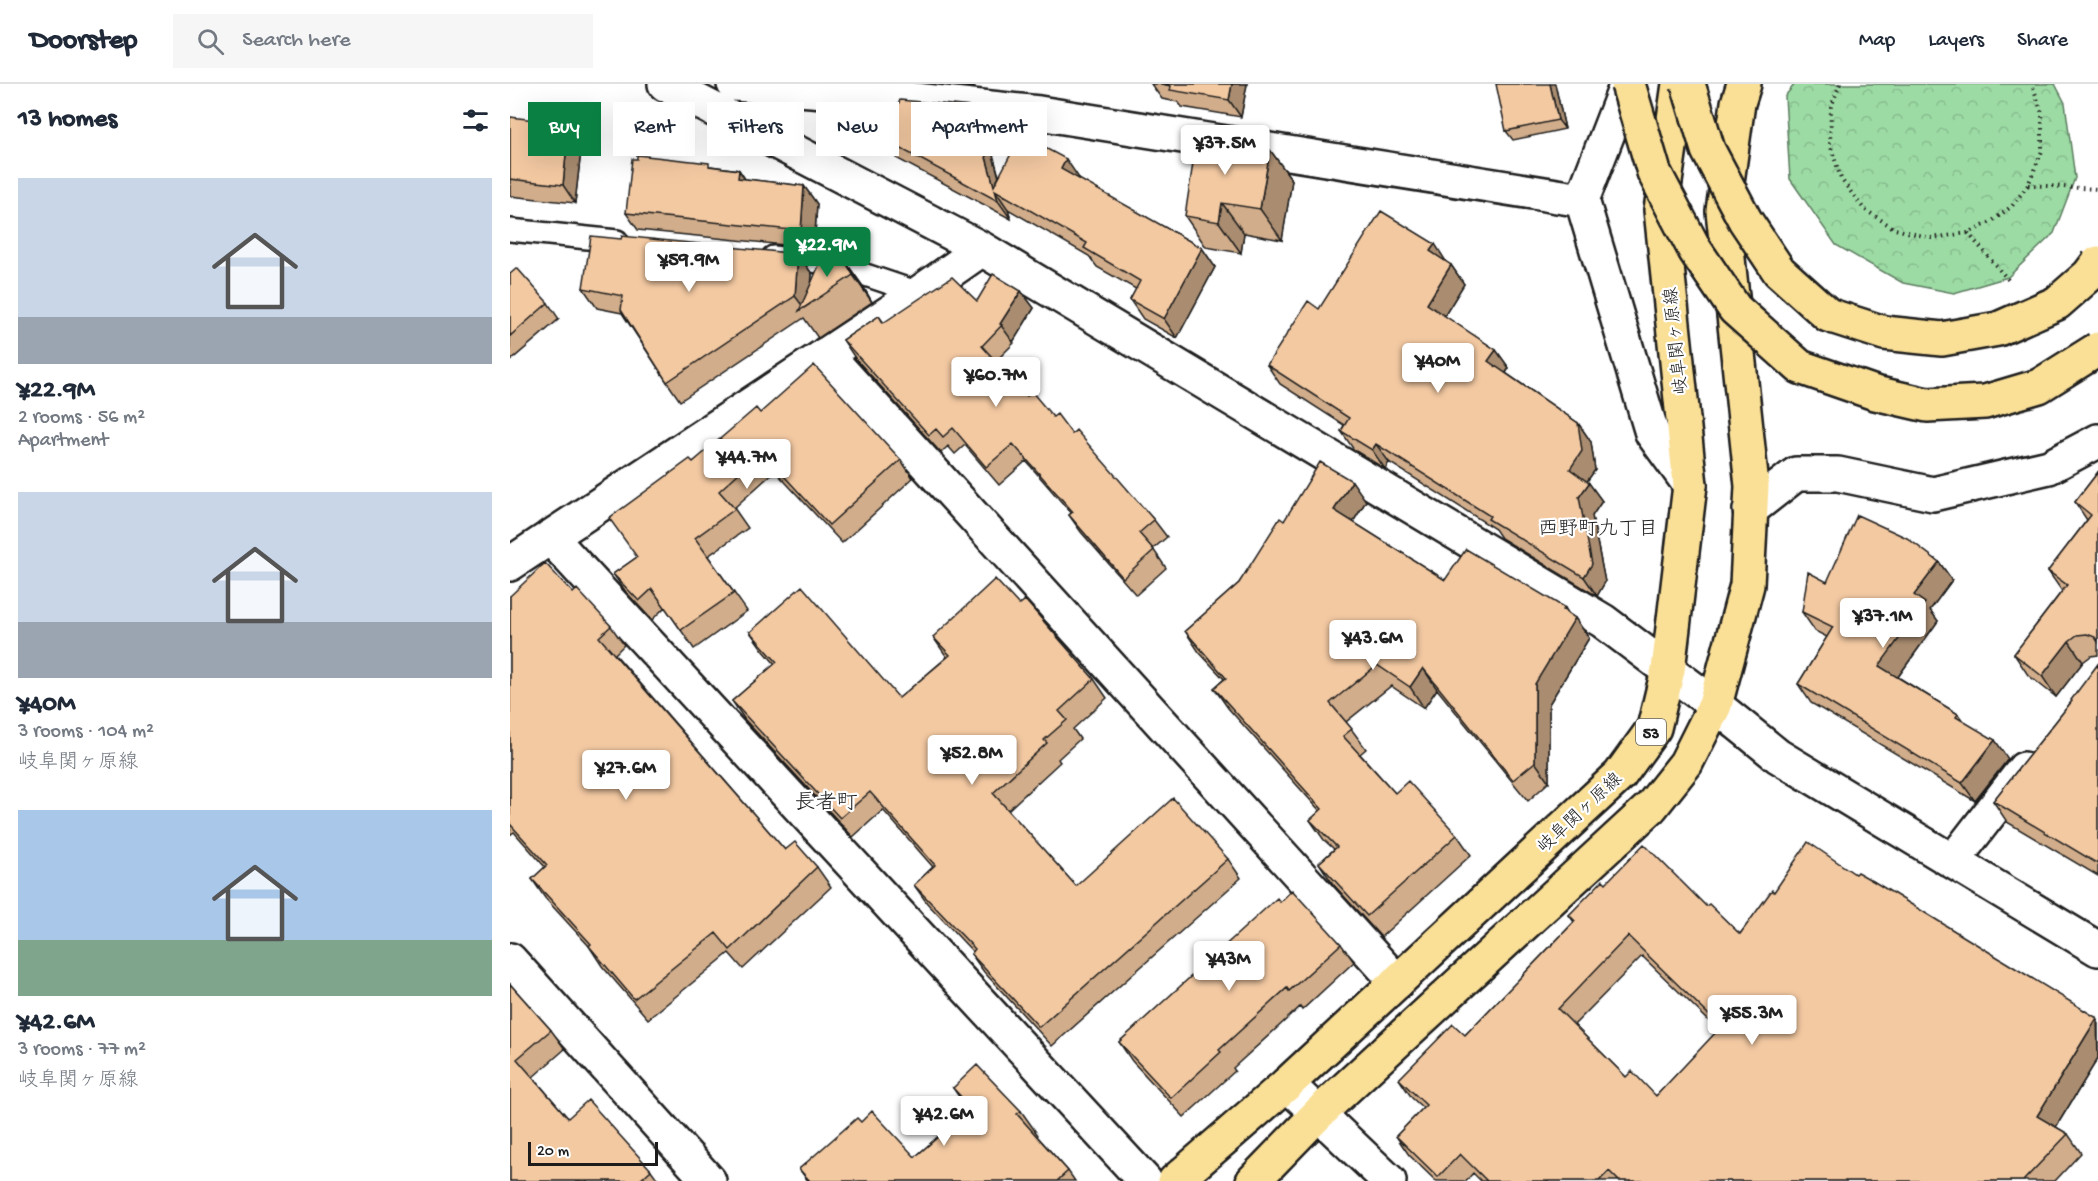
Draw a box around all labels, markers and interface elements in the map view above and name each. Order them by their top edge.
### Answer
search box [173,14,593,68]
text: Doorstep [30,25,137,58]
icon: search [194,25,227,58]
text: Search here [242,28,351,54]
text: Map [1859,29,1895,54]
text: Layers [1928,29,1984,54]
text: Share [2017,29,2068,54]
chip: Buy [528,102,601,156]
chip: Rent [613,102,695,156]
chip: Filters [707,102,804,156]
chip: New [816,102,899,156]
chip: Apartment [911,102,1047,156]
icon: filters [459,104,492,137]
text: 13 homes [18,105,117,136]
pin: ¥37.5M [1176,125,1274,176]
text: ¥37.5M [1195,133,1255,156]
icon: home [201,217,309,325]
pin: ¥22.9M [778,227,876,278]
text: ¥22.9M [797,235,857,258]
pin: ¥59.9M [640,242,738,293]
text: ¥59.9M [659,250,719,273]
street label: 岐阜関ヶ原線 [1660,286,1694,396]
pin: ¥40M [1402,343,1474,394]
text: ¥40M [1416,351,1460,374]
pin: ¥60.7M [947,357,1045,408]
text: ¥60.7M [965,365,1027,388]
text: ¥22.9M [18,376,95,407]
text: 2 rooms · 56 m² [18,407,145,430]
text: Apartment [18,430,108,453]
pin: ¥44.7M [698,439,796,490]
text: ¥44.7M [718,447,776,470]
district label: 西野町九丁目 [1538,518,1658,542]
icon: home [201,531,309,639]
pin: ¥37.1M [1834,598,1932,649]
text: ¥37.1M [1854,606,1912,629]
pin: ¥43.6M [1324,620,1422,671]
text: ¥43.6M [1343,628,1403,651]
text: ¥40M [18,690,75,721]
road number: 53 [1636,719,1666,745]
text: 3 rooms · 104 m² [18,721,154,744]
pin: ¥52.8M [923,735,1021,786]
text: ¥52.8M [942,743,1002,766]
pin: ¥27.6M [577,750,675,801]
text: 岐阜関ヶ原線 [18,752,138,775]
text: ¥27.6M [596,758,656,781]
street label: 岐阜関ヶ原線 [1533,769,1627,858]
district label: 長者町 [795,790,858,817]
icon: home [201,849,309,957]
pin: ¥43M [1193,941,1265,992]
text: ¥43M [1208,949,1251,972]
pin: ¥55.3M [1703,995,1801,1046]
text: ¥55.3M [1722,1003,1782,1026]
text: ¥42.6M [18,1008,95,1039]
text: 3 rooms · 77 m² [18,1039,146,1062]
text: 岐阜関ヶ原線 [18,1070,138,1093]
pin: ¥42.6M [895,1096,993,1147]
text: ¥42.6M [915,1104,973,1127]
scale bar [528,1139,658,1166]
text: 20 m [537,1143,569,1162]

